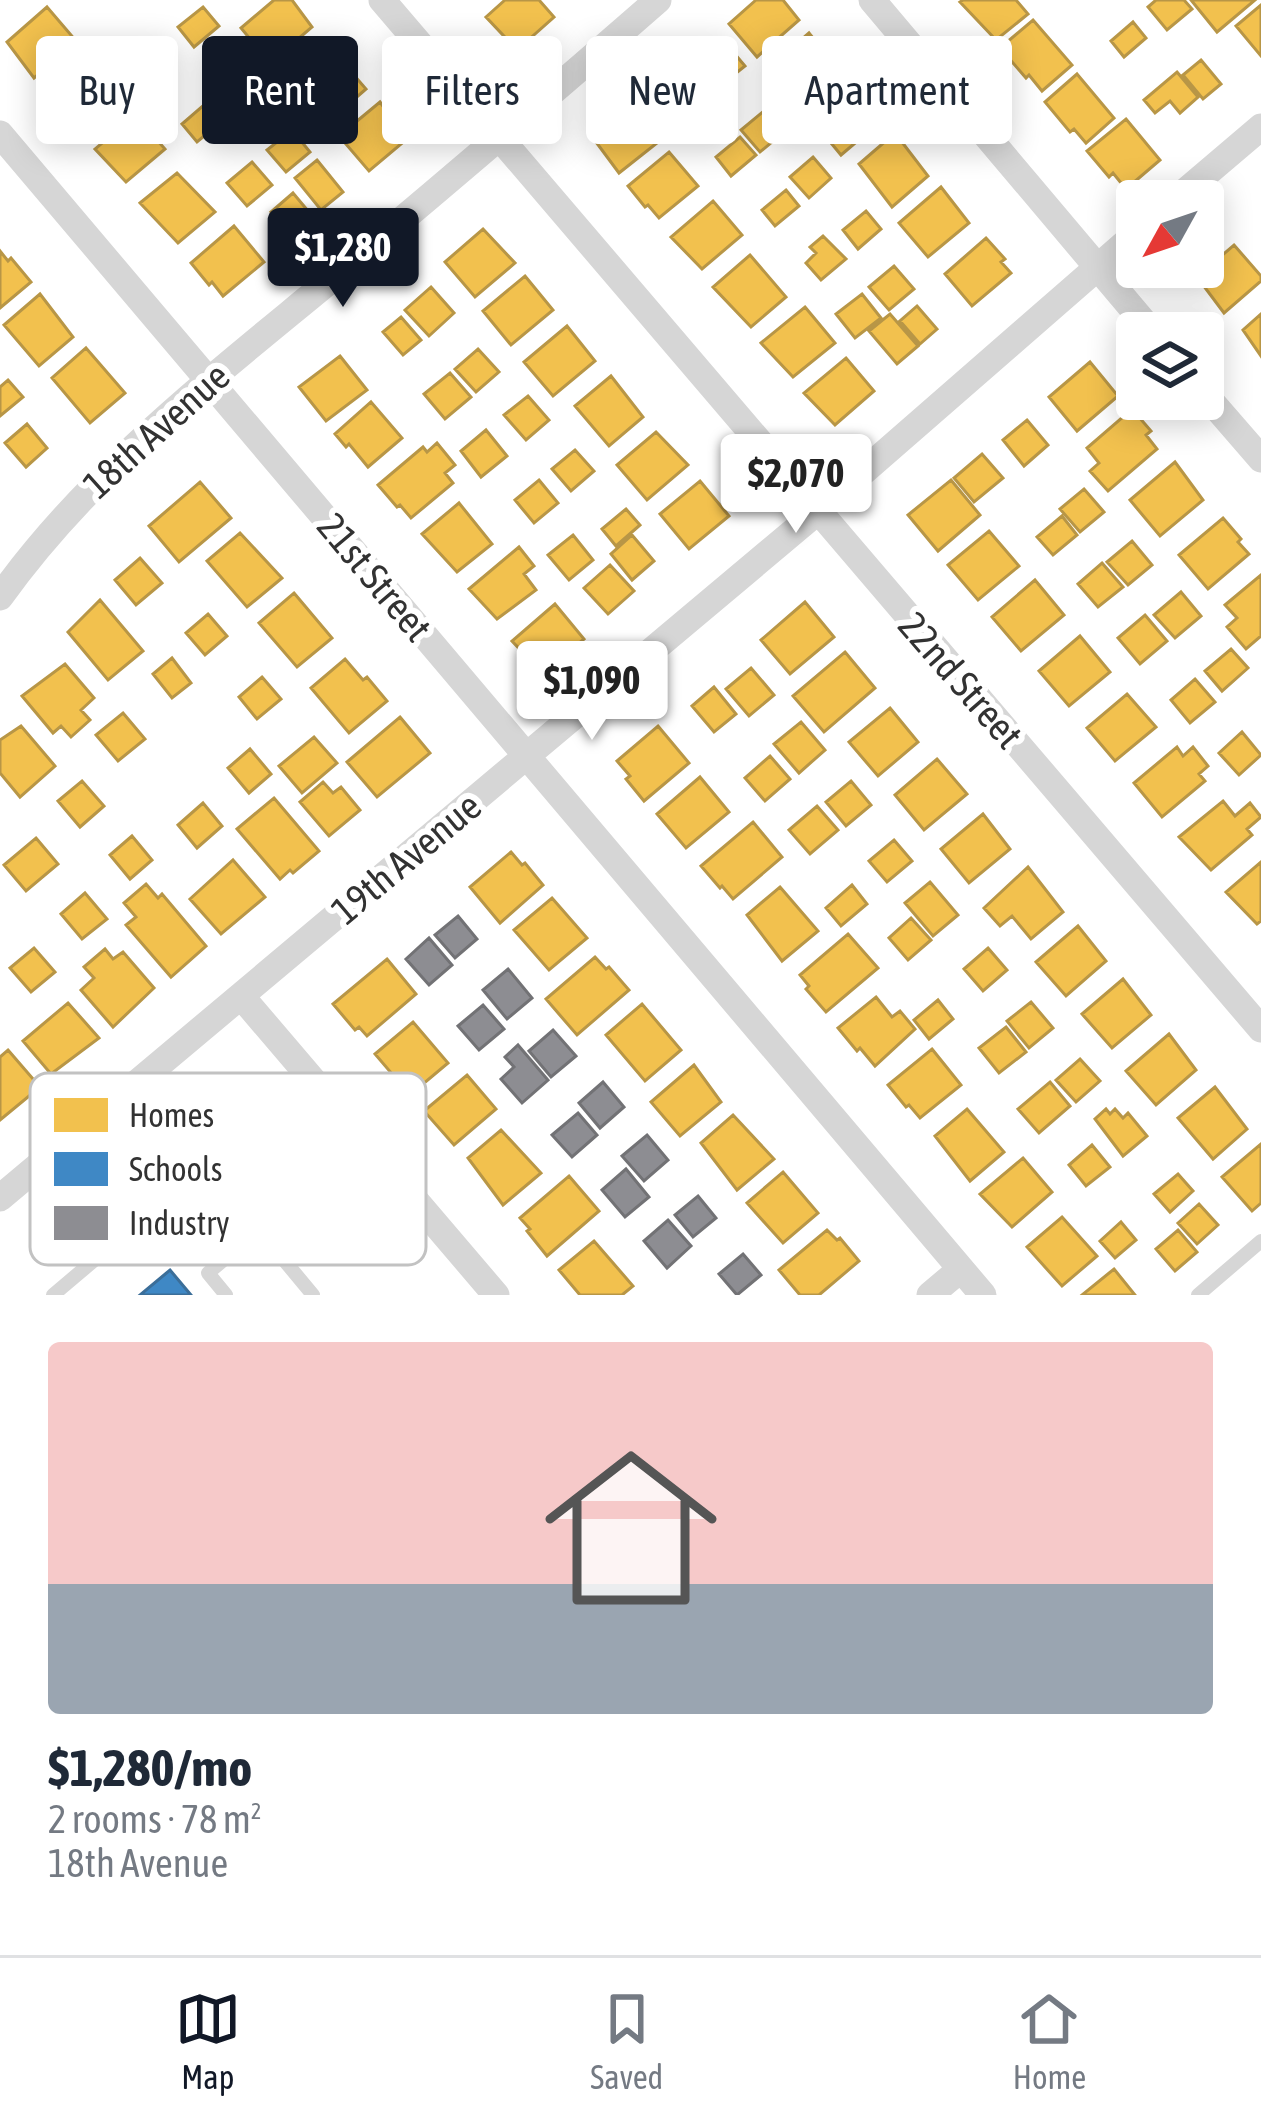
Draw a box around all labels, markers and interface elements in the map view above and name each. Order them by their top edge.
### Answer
chip: Buy [36,36,178,144]
chip: Rent [202,36,358,144]
chip: Filters [382,36,562,144]
chip: New [586,36,738,144]
chip: Apartment [762,36,1012,144]
north arrow [1116,180,1224,288]
map controls [1116,180,1224,420]
pin: $1,280 [245,208,441,310]
text: $1,280 [295,225,391,269]
button: layers [1116,312,1224,420]
street label: 18th Avenue [74,353,238,507]
pin: $2,070 [698,434,894,536]
text: $2,070 [748,451,844,495]
street label: 21st Street [309,504,441,650]
street label: 22nd Street [890,603,1032,757]
pin: $1,090 [494,641,690,743]
text: $1,090 [544,658,640,702]
street label: 19th Avenue [323,783,489,933]
legend [30,1073,426,1265]
text: Homes [129,1096,214,1134]
text: Schools [129,1150,223,1188]
text: Industry [129,1204,230,1242]
icon: home [523,1420,739,1636]
text: $1,280/mo [48,1738,252,1797]
text: 2 rooms · 78 m² [48,1797,262,1841]
text: 18th Avenue [48,1841,228,1885]
tab: Map [175,1986,241,2096]
tab: Saved [590,1986,663,2096]
tab: Home [1013,1986,1086,2096]

